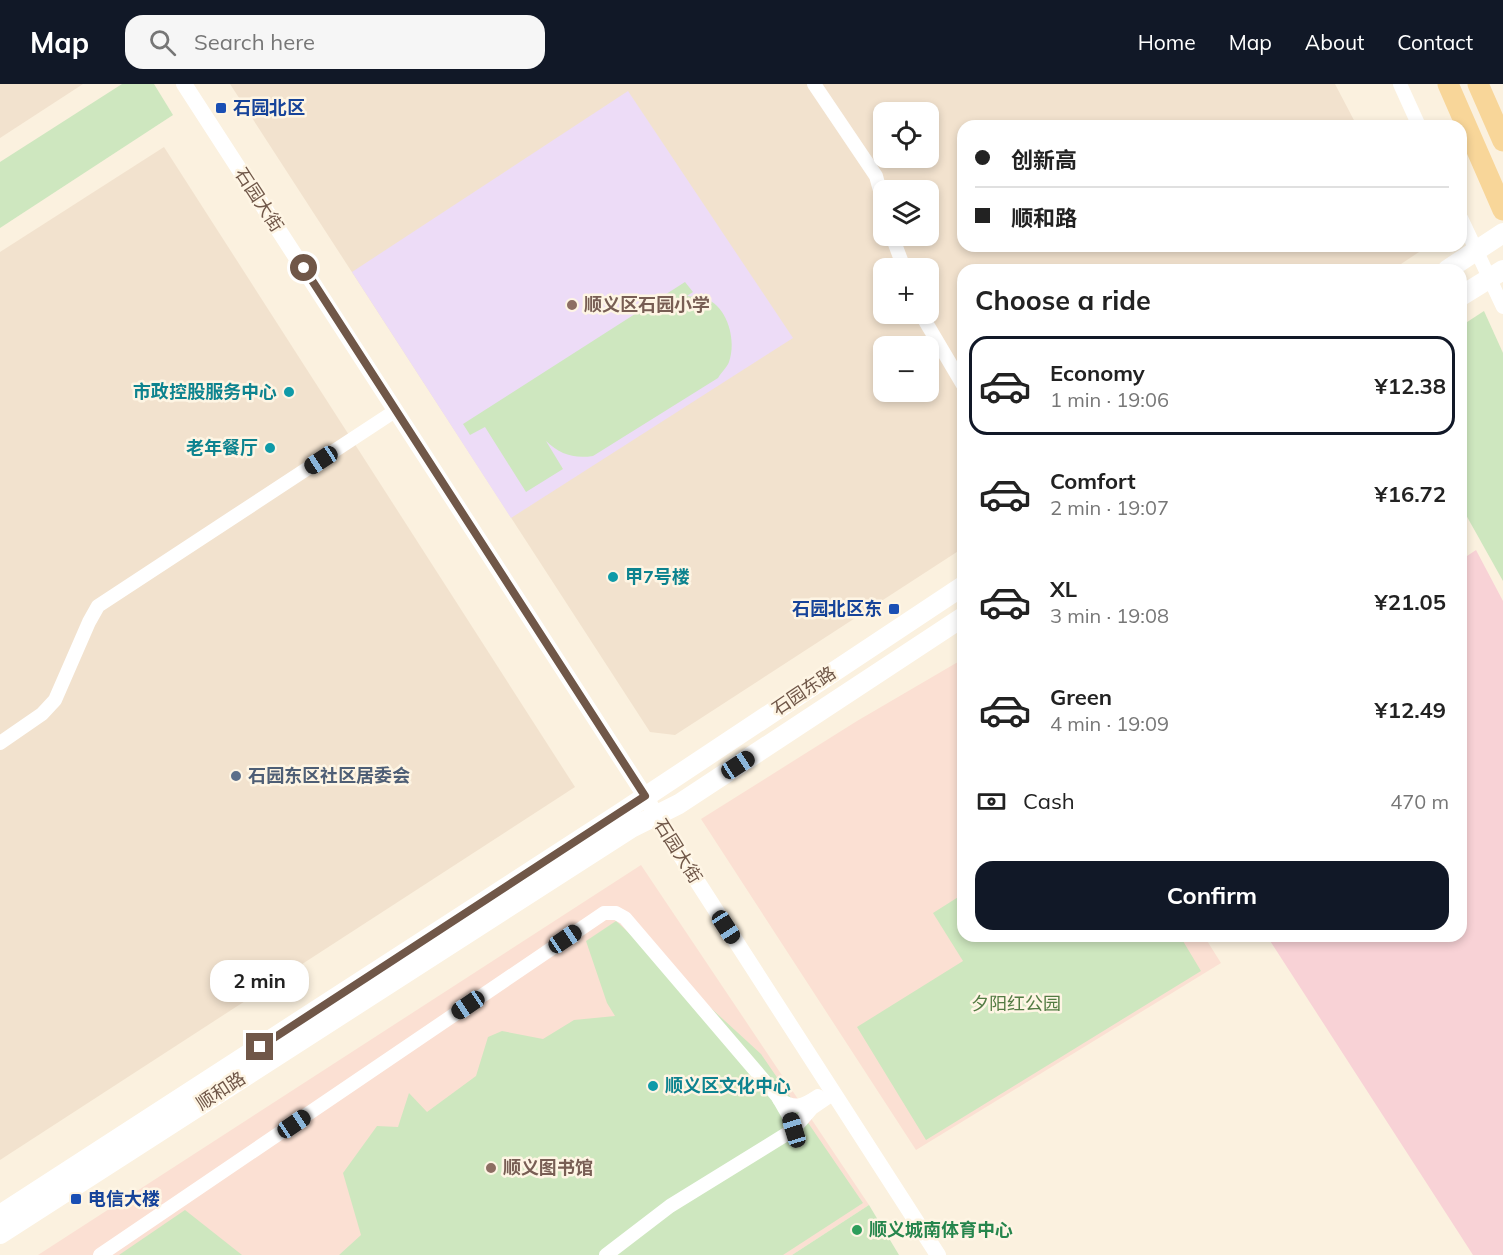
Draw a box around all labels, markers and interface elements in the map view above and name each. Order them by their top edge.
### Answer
search box [125,15,545,69]
text: Map [30,25,89,60]
icon: search [146,26,179,59]
text: Search here [194,28,315,56]
text: Home [1138,29,1196,55]
text: Map [1229,29,1272,55]
text: About [1305,29,1364,55]
text: Contact [1397,29,1473,55]
place label: 石园北区 [233,96,305,119]
marker: 石园北区 [214,101,228,115]
map controls [873,102,939,402]
button: locate [873,102,939,168]
text: 创新高 [1011,146,1077,174]
street label: 石园大街 [230,163,289,236]
button: layers [873,180,939,246]
text: 顺和路 [1011,204,1077,232]
route start [290,254,317,281]
button: + [873,258,939,324]
text: Choose a ride [975,283,1151,317]
place label: 顺义区石园小学 [584,293,710,316]
marker: 顺义区石园小学 [565,298,579,312]
button: − [873,336,939,402]
icon: car [978,359,1032,413]
text: Economy [1050,359,1145,387]
text: ¥12.38 [1375,372,1446,400]
place label: 市政控股服务中心 [133,380,277,403]
marker: 市政控股服务中心 [282,385,296,399]
text: 1 min · 19:06 [1050,387,1169,412]
place label: 老年餐厅 [186,436,258,459]
marker: 老年餐厅 [263,441,277,455]
car [301,443,341,477]
icon: car [978,467,1032,521]
text: Comfort [1050,467,1136,495]
text: ¥16.72 [1375,480,1446,508]
text: 2 min · 19:07 [1050,495,1169,520]
place label: 甲7号楼 [625,565,690,588]
marker: 甲7号楼 [606,570,620,584]
icon: car [978,575,1032,629]
text: XL [1050,575,1077,603]
text: ¥21.05 [1375,588,1446,616]
place label: 石园北区东 [792,597,882,620]
marker: 石园北区东 [887,602,901,616]
text: 3 min · 19:08 [1050,603,1169,628]
street label: 石园东路 [767,661,840,720]
icon: car [978,683,1032,737]
text: Green [1050,683,1112,711]
text: ¥12.49 [1375,696,1446,724]
text: 4 min · 19:09 [1050,711,1169,736]
car [718,748,758,782]
place label: 石园东区社区居委会 [248,764,410,787]
marker: 石园东区社区居委会 [229,769,243,783]
icon: cash [975,785,1008,818]
text: Cash [1023,787,1075,815]
text: 470 m [1390,789,1449,814]
street label: 石园大街 [650,814,707,887]
button: Confirm [975,861,1449,930]
car [709,907,743,947]
car [545,921,585,957]
callout: 2 min [210,960,310,1002]
text: 2 min [233,968,286,993]
car [448,987,488,1023]
park label: 夕阳红公园 [971,992,1061,1015]
route end [246,1033,273,1060]
street label: 顺和路 [192,1066,250,1115]
place label: 顺义区文化中心 [665,1074,791,1097]
marker: 顺义区文化中心 [646,1079,660,1093]
car [274,1106,314,1142]
car [780,1110,808,1150]
place label: 顺义图书馆 [503,1156,593,1179]
marker: 顺义图书馆 [484,1161,498,1175]
place label: 电信大楼 [88,1187,160,1210]
marker: 电信大楼 [69,1192,83,1206]
place label: 顺义城南体育中心 [869,1218,1013,1241]
marker: 顺义城南体育中心 [850,1223,864,1237]

